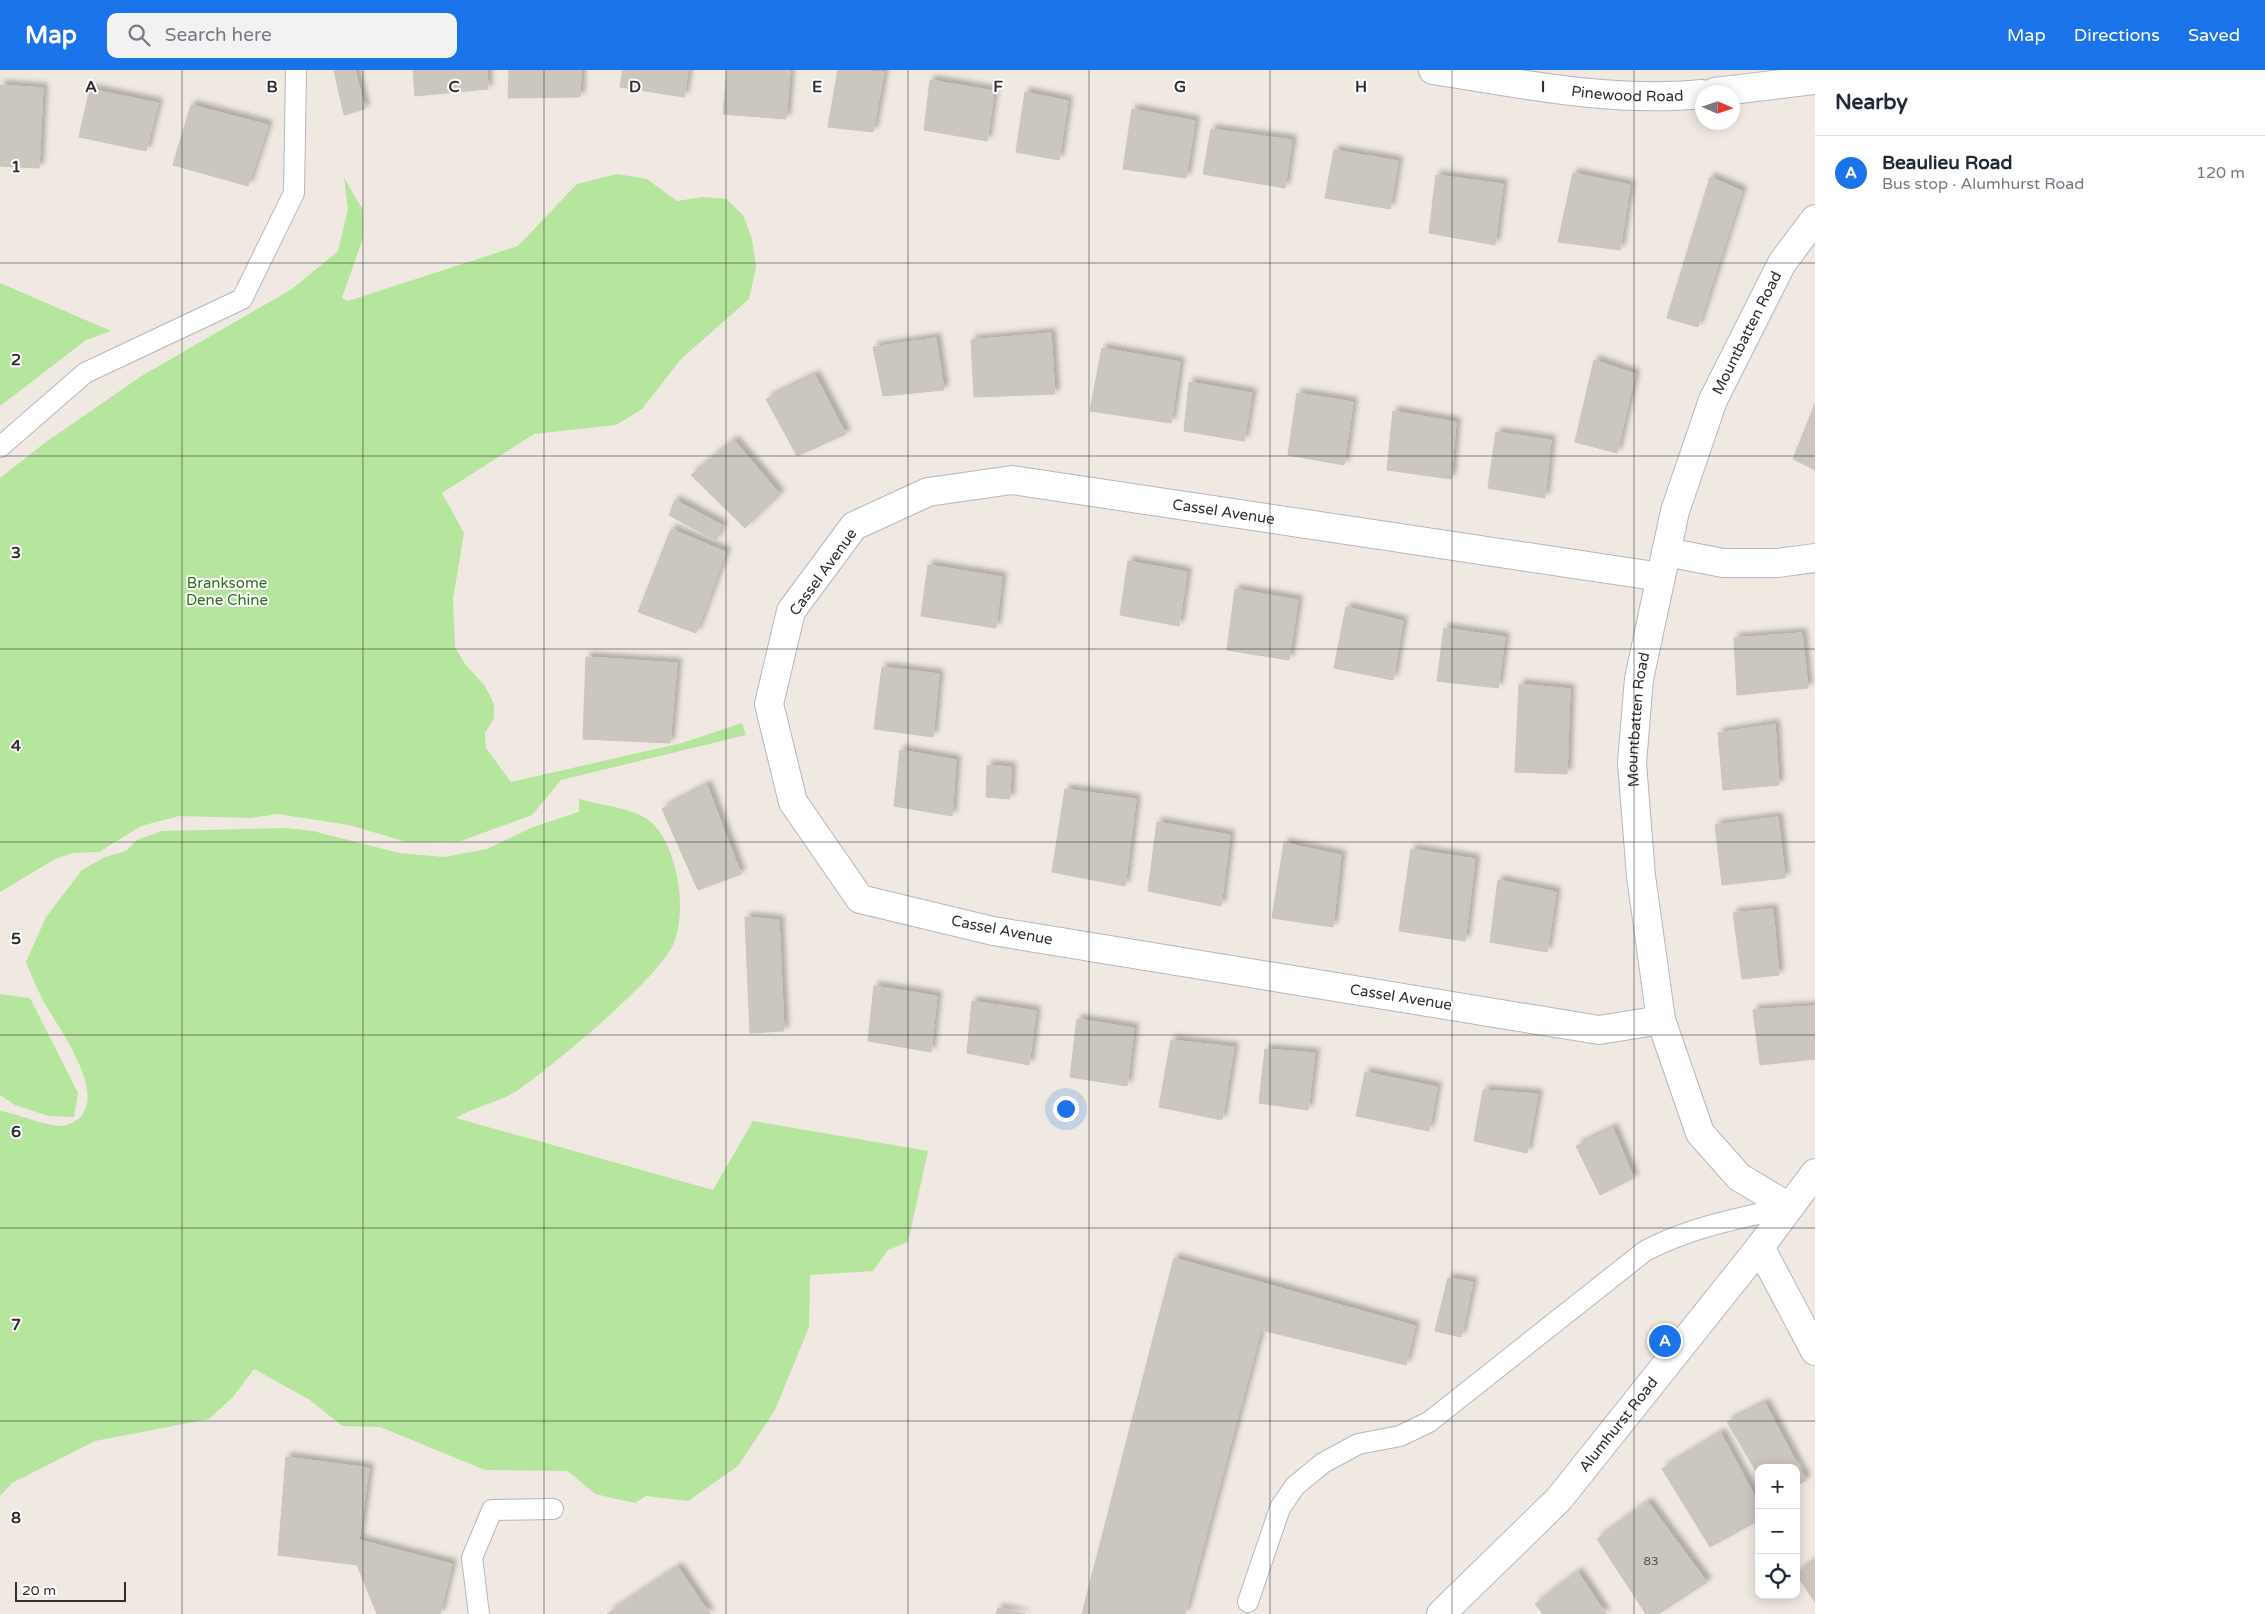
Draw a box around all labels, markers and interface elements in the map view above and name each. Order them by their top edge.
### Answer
search box [107,13,457,58]
text: Map [25,21,77,50]
icon: search [125,21,153,49]
text: Search here [165,24,272,46]
text: Map [2007,24,2046,46]
text: Directions [2074,24,2160,46]
text: Saved [2188,24,2240,46]
text: A [85,77,97,97]
text: B [266,77,278,97]
text: C [448,77,460,97]
text: D [629,77,641,97]
text: E [812,77,822,97]
text: F [993,77,1003,97]
text: G [1174,77,1186,97]
text: H [1355,77,1367,97]
text: I [1541,77,1545,97]
street label: Pinewood Road [1570,82,1684,105]
north arrow [1695,85,1740,130]
text: Nearby [1835,90,1908,115]
text: Beaulieu Road [1882,152,2012,174]
text: 1 [11,157,21,177]
text: A [1845,163,1857,183]
text: 120 m [2196,163,2245,183]
text: Bus stop · Alumhurst Road [1882,174,2084,194]
street label: Mountbatten Road [1708,268,1785,397]
text: 2 [11,350,21,370]
street label: Cassel Avenue [1171,495,1276,528]
street label: Cassel Avenue [785,525,861,619]
text: 3 [11,543,21,563]
park label: Branksome Dene Chine [186,574,268,609]
street label: Mountbatten Road [1623,651,1653,788]
text: 4 [11,736,21,756]
street label: Cassel Avenue [950,911,1054,949]
text: 5 [11,929,21,949]
street label: Cassel Avenue [1349,980,1453,1014]
your location [1053,1096,1079,1122]
text: 6 [11,1122,21,1142]
text: 7 [11,1315,21,1335]
pin: A [1649,1322,1681,1360]
street label: Alumhurst Road [1575,1373,1662,1476]
map controls [1755,1464,1800,1599]
button: + [1755,1464,1800,1509]
text: 8 [11,1508,21,1528]
button: − [1755,1509,1800,1554]
house number: 83 [1643,1554,1659,1568]
button: locate [1755,1554,1800,1599]
scale bar [15,1579,126,1602]
text: 20 m [22,1582,56,1599]

